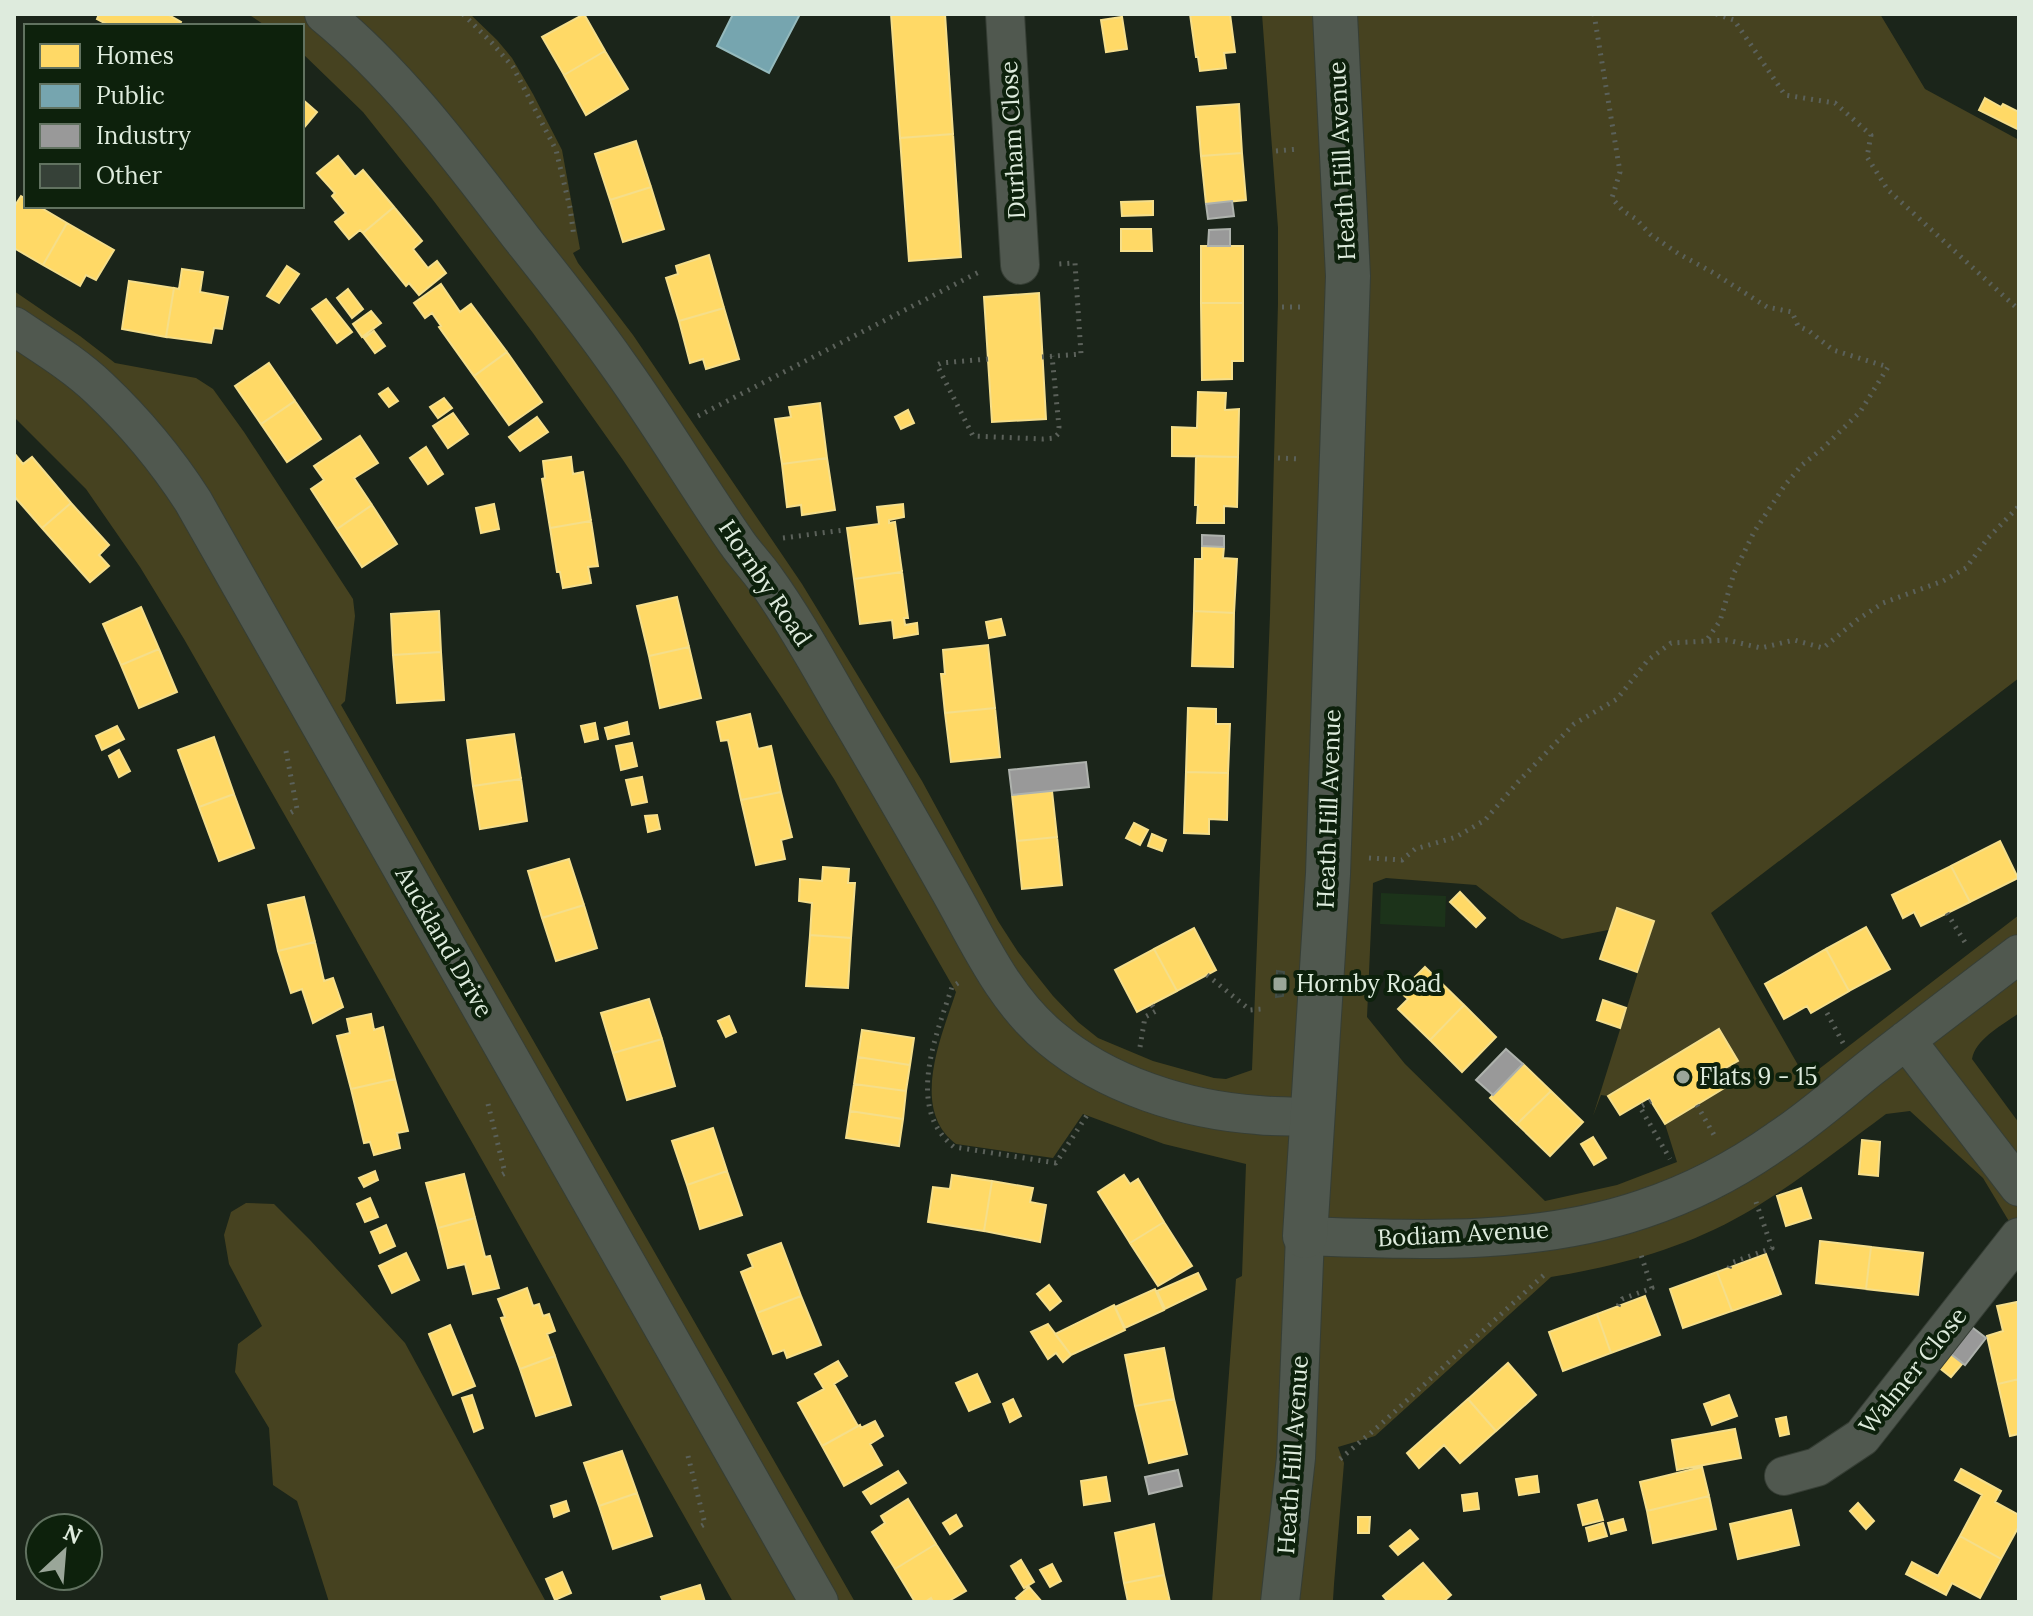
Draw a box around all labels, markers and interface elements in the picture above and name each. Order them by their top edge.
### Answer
legend [24,24,304,208]
text: Homes [96,40,174,71]
street label: Durham Close [993,60,1032,220]
street label: Heath Hill Avenue [1321,61,1362,261]
text: Public [96,80,165,111]
text: Industry [96,120,191,151]
text: Other [96,160,163,191]
street label: Hornby Road [712,514,819,652]
street label: Heath Hill Avenue [1310,709,1347,909]
street label: Auckland Drive [388,860,500,1023]
place label: Hornby Road [1296,968,1442,999]
marker: Hornby Road [1271,975,1289,993]
place label: Flats 9 - 15 [1699,1061,1818,1092]
marker: Flats 9 - 15 [1674,1068,1692,1086]
street label: Bodiam Avenue [1376,1214,1550,1253]
street label: Walmer Close [1852,1301,1973,1440]
street label: Heath Hill Avenue [1270,1354,1315,1556]
north arrow [24,1512,104,1592]
text: N [59,1518,87,1550]

